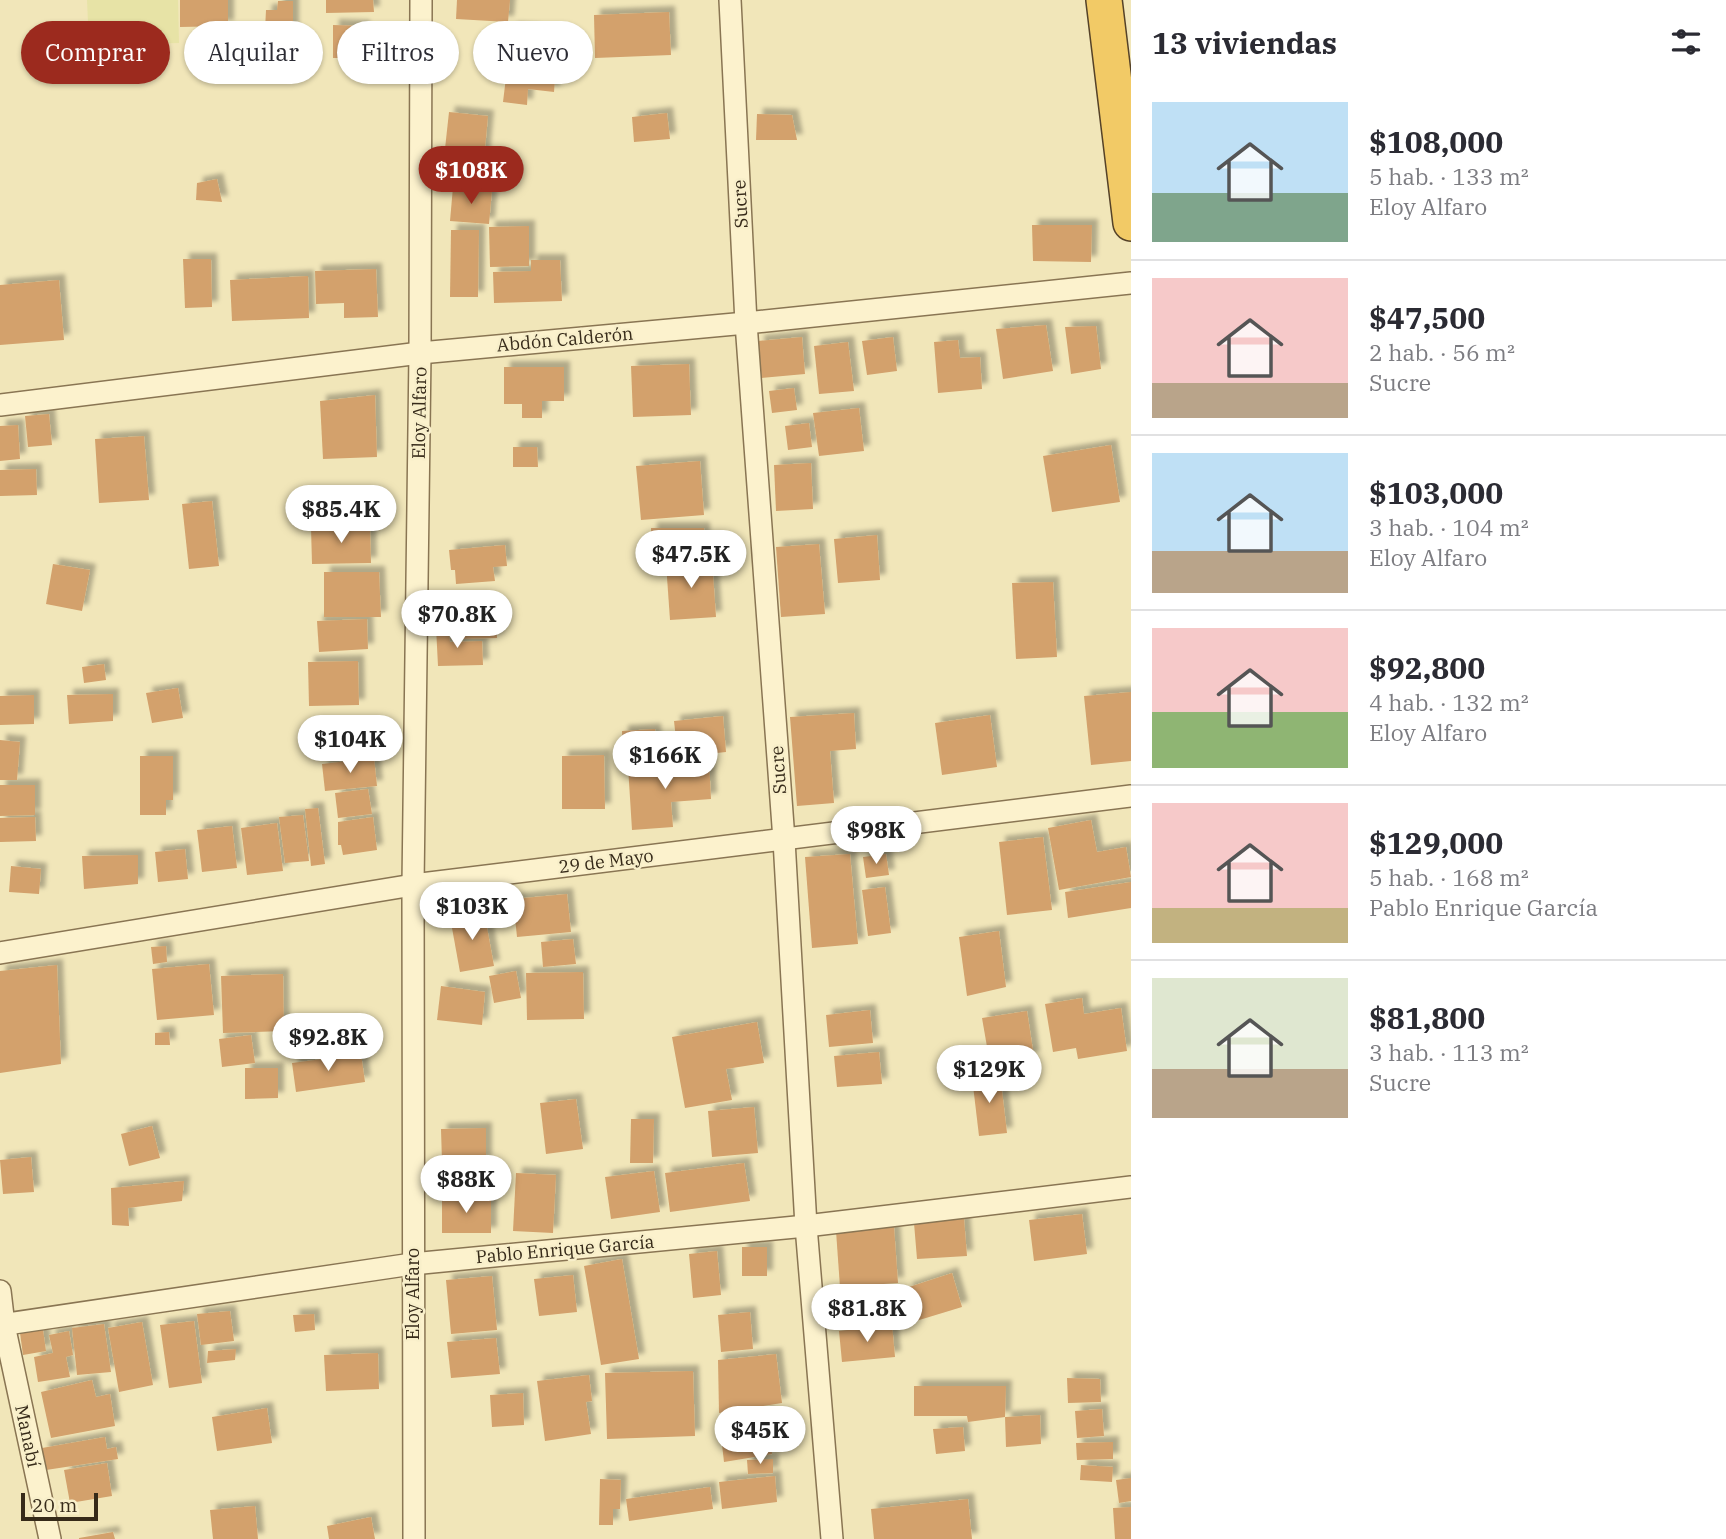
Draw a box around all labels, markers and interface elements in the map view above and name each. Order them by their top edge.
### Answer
chip: Comprar [21,21,170,84]
chip: Alquilar [184,21,323,84]
chip: Filtros [337,21,459,84]
chip: Nuevo [473,21,593,84]
text: 13 viviendas [1152,23,1337,62]
icon: filters [1667,23,1705,61]
text: $108,000 [1369,122,1503,161]
icon: home [1208,130,1292,214]
pin: $108K [422,146,520,206]
text: $108K [435,154,507,184]
text: 5 hab. · 133 m² [1369,161,1529,191]
street label: Sucre [727,179,753,229]
text: Eloy Alfaro [1369,191,1487,221]
text: $47,500 [1369,298,1485,337]
icon: home [1208,306,1292,390]
street label: Abdón Calderón [496,322,634,356]
text: 2 hab. · 56 m² [1369,337,1515,367]
street label: Eloy Alfaro [407,367,431,459]
text: Sucre [1369,367,1431,397]
text: $103,000 [1369,473,1503,512]
icon: home [1208,481,1292,565]
pin: $85.4K [284,486,398,545]
text: $85.4K [301,493,381,523]
text: 3 hab. · 104 m² [1369,512,1529,542]
pin: $47.5K [634,530,748,590]
text: $47.5K [651,538,731,568]
text: Eloy Alfaro [1369,542,1487,572]
pin: $70.8K [400,590,514,650]
text: $70.8K [417,598,497,628]
text: $92,800 [1369,648,1485,687]
icon: home [1208,656,1292,740]
text: 4 hab. · 132 m² [1369,687,1529,717]
pin: $104K [301,716,399,775]
text: Eloy Alfaro [1369,717,1487,747]
text: $104K [314,723,386,753]
pin: $166K [616,732,714,791]
text: $166K [629,739,701,769]
street label: Sucre [765,745,791,795]
pin: $98K [835,806,917,866]
text: $98K [847,814,905,844]
text: $129,000 [1369,823,1503,862]
icon: home [1208,831,1292,915]
street label: 29 de Mayo [557,844,655,878]
text: 5 hab. · 168 m² [1369,862,1529,892]
pin: $103K [423,883,521,942]
text: $103K [436,890,508,920]
text: Pablo Enrique García [1369,892,1598,922]
text: $81,800 [1369,998,1485,1037]
icon: home [1208,1006,1292,1090]
pin: $92.8K [271,1014,385,1073]
text: $92.8K [288,1021,368,1051]
text: 3 hab. · 113 m² [1369,1037,1529,1067]
pin: $129K [940,1046,1038,1105]
text: $129K [953,1053,1025,1083]
text: Sucre [1369,1067,1431,1097]
pin: $88K [425,1156,507,1215]
text: $88K [437,1163,495,1193]
street label: Pablo Enrique García [475,1230,655,1268]
street label: Eloy Alfaro [401,1248,424,1340]
pin: $81.8K [810,1284,924,1344]
text: $81.8K [827,1292,907,1322]
street label: Manabí [10,1403,46,1470]
pin: $45K [719,1406,801,1466]
text: $45K [731,1414,789,1444]
scale bar [21,1490,98,1522]
text: 20 m [32,1493,77,1517]

